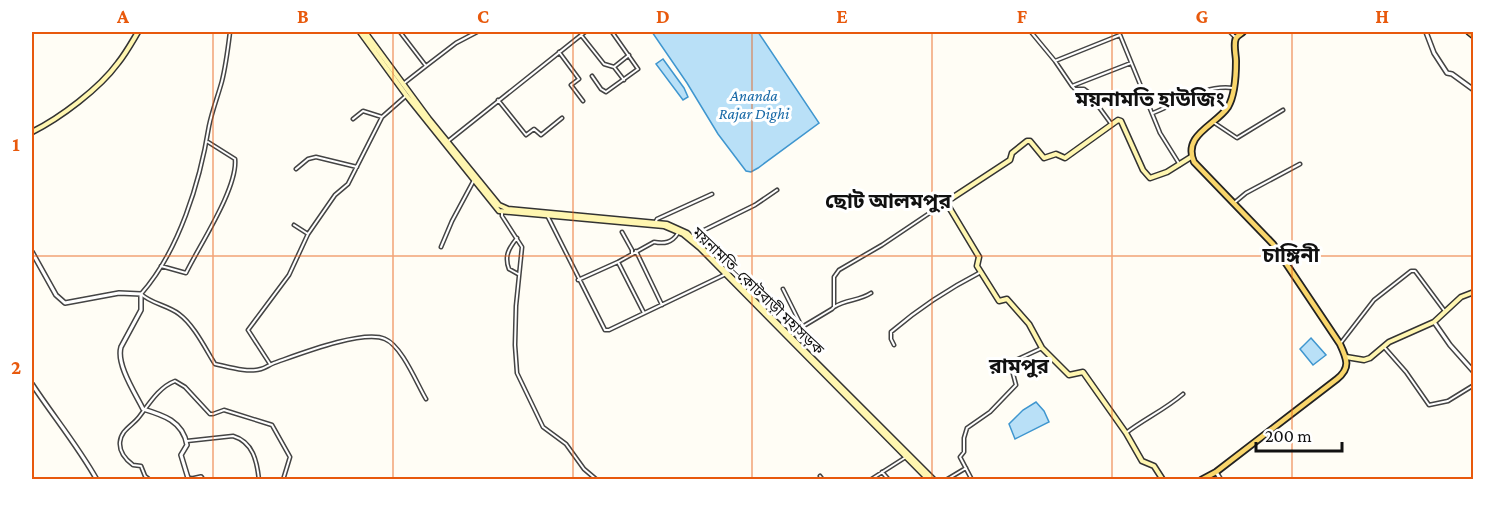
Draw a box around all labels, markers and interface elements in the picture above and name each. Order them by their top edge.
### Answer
text: A [116,5,130,27]
text: B [297,5,309,27]
text: C [477,5,489,27]
text: D [656,5,670,27]
text: E [836,5,848,27]
text: F [1017,5,1028,27]
text: G [1196,5,1209,27]
text: H [1375,5,1389,27]
water label: Ananda Rajar Dighi [719,87,790,123]
district label: ময়নামতি হাউজিং [1074,87,1225,111]
text: 1 [12,133,20,155]
district label: ছোট আলমপুর [825,189,951,213]
street label: ময়নামতি–কোটবাড়ী মহাসড়ক [688,223,828,359]
district label: চাঙ্গিনী [1262,243,1321,267]
district label: রামপুর [988,354,1049,378]
text: 2 [11,356,21,378]
scale bar [1256,415,1342,453]
text: 200 m [1265,426,1312,446]

